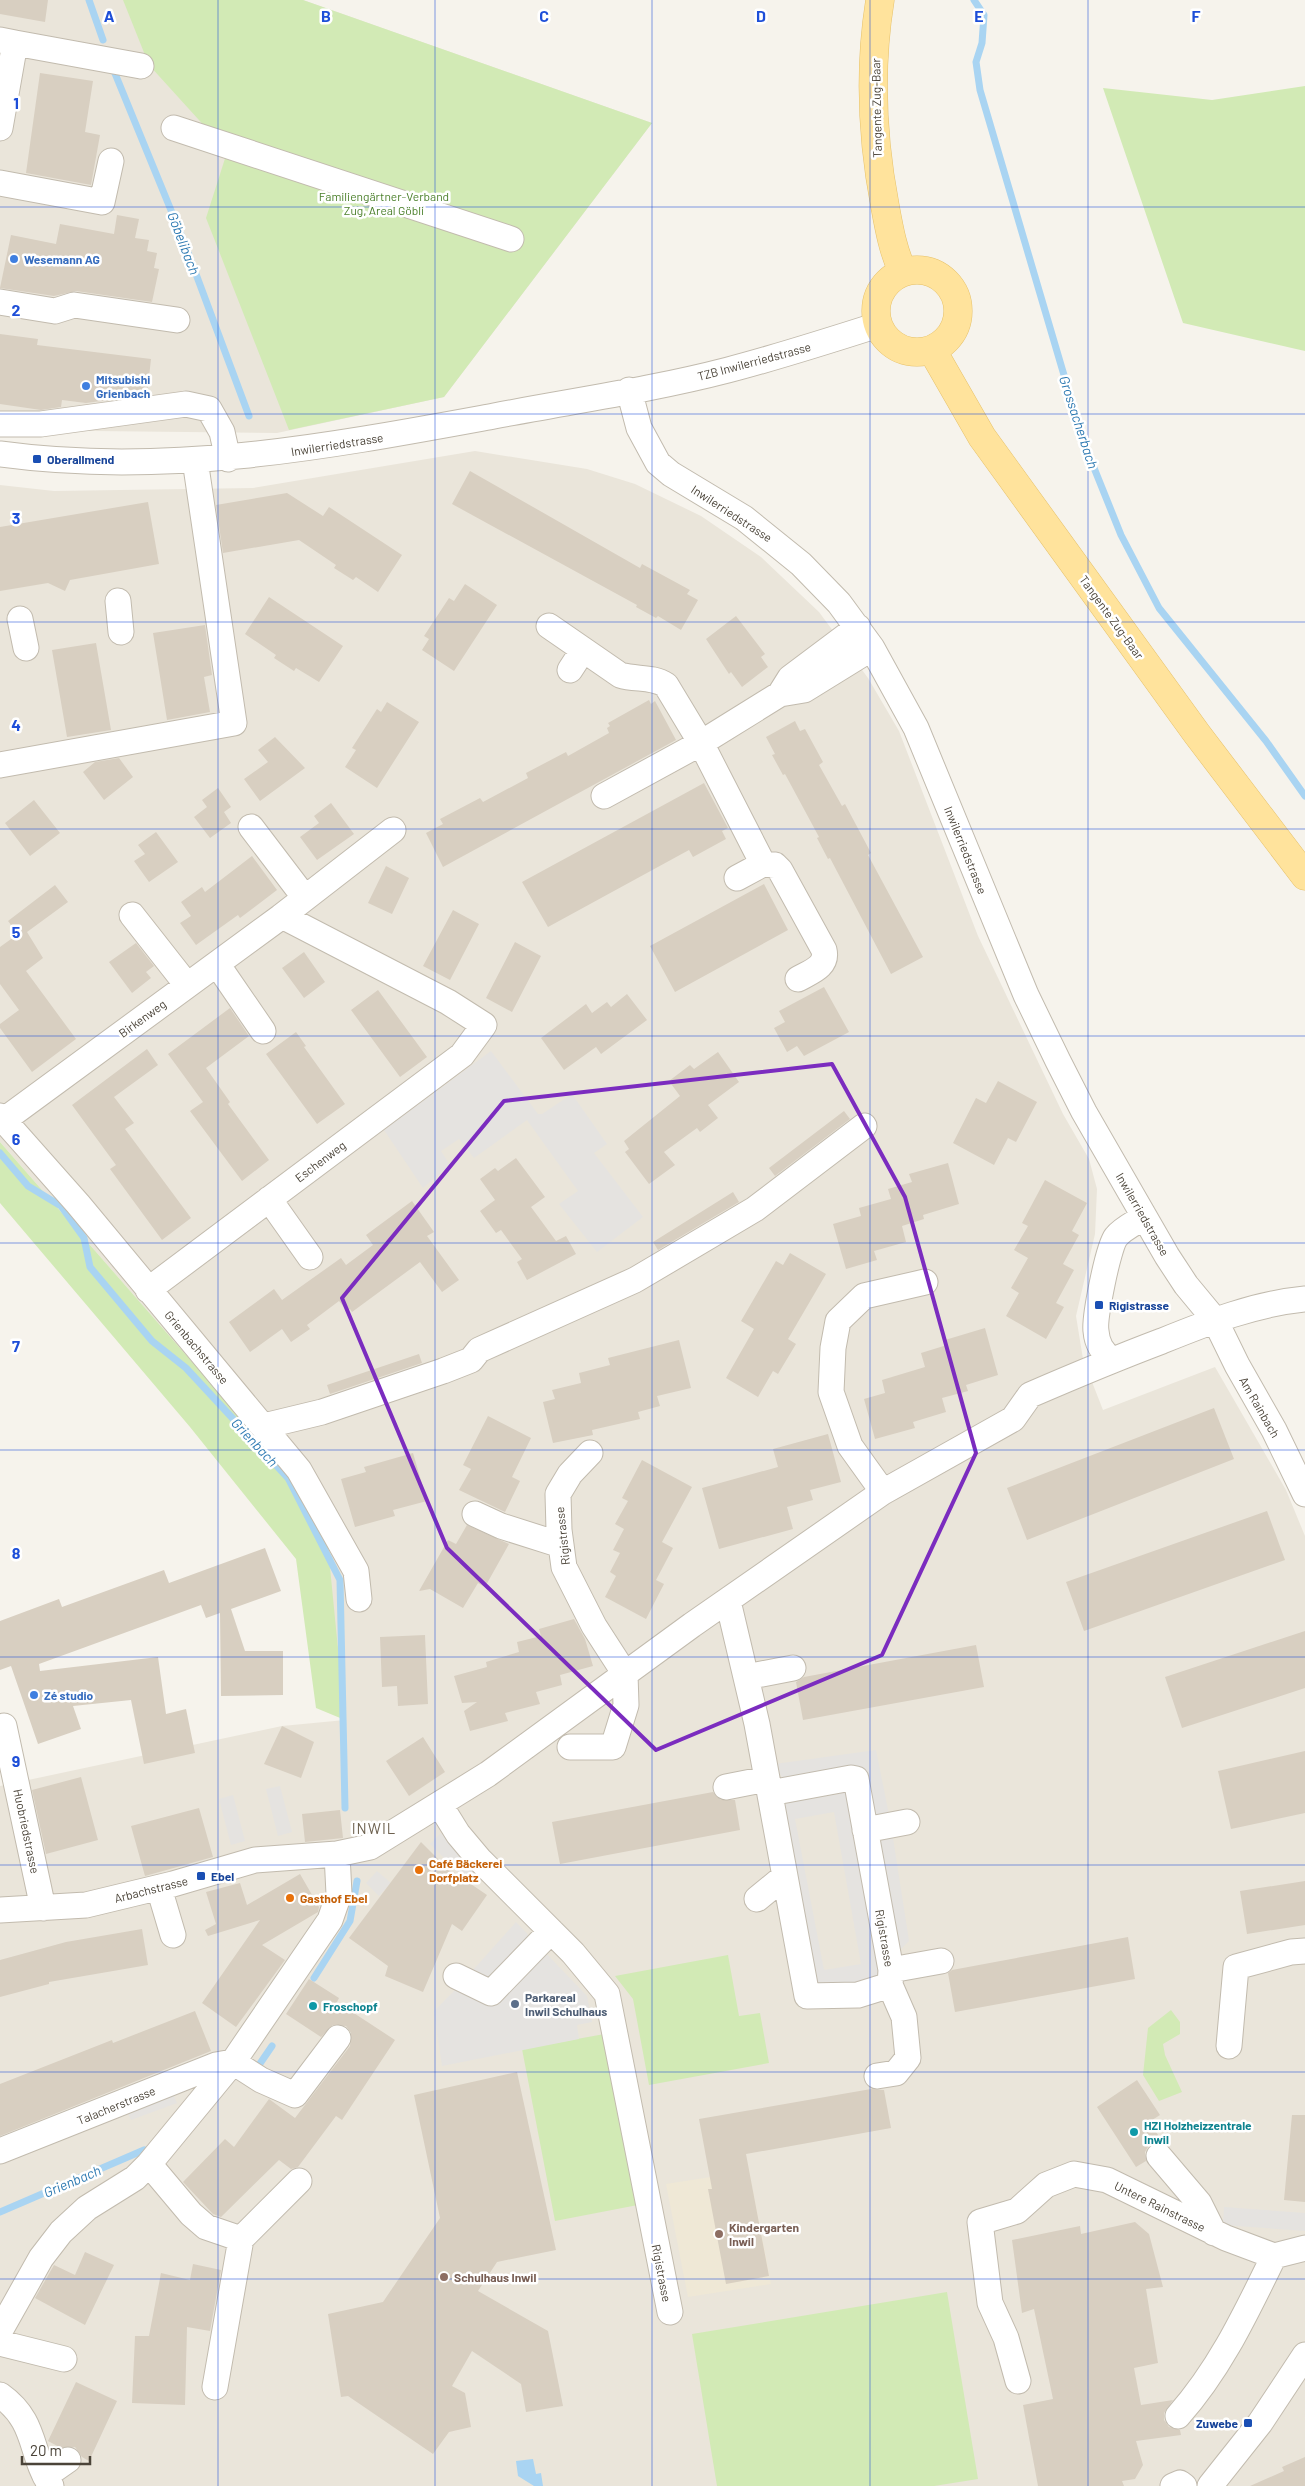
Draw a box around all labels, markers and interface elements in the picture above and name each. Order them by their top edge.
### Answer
text: A [104,6,115,25]
text: B [321,6,331,25]
text: C [539,6,549,25]
text: D [756,6,766,25]
text: E [974,6,984,25]
text: F [1192,6,1201,25]
street label: Tangente Zug-Baar [868,57,884,158]
text: 1 [13,93,19,112]
park label: Familiengärtner-Verband Zug, Areal Göbli [319,189,449,217]
water label: Göbelibach [164,209,204,277]
place label: Wesemann AG [24,252,100,266]
marker: Wesemann AG [8,253,20,265]
text: 2 [12,300,21,319]
street label: TZB Inwilerriedstrasse [696,339,812,383]
place label: Mitsubishi Grienbach [96,372,150,400]
water label: Grossacherbach [1056,373,1102,471]
marker: Mitsubishi Grienbach [80,380,92,392]
street label: Inwilerriedstrasse [290,430,384,458]
place label: Oberallmend [47,452,115,466]
marker: Oberallmend [31,453,43,465]
street label: Inwilerriedstrasse [689,482,775,544]
text: 3 [12,508,20,527]
street label: Tangente Zug-Baar [1077,573,1147,662]
text: 4 [11,715,21,734]
street label: Inwilerriedstrasse [942,804,990,896]
text: 5 [12,922,21,941]
street label: Birkenweg [116,996,168,1040]
text: 6 [12,1129,21,1148]
street label: Eschenweg [292,1137,348,1185]
street label: Inwilerriedstrasse [1114,1170,1172,1258]
place label: Rigistrasse [1109,1298,1170,1312]
marker: Rigistrasse [1093,1299,1105,1311]
street label: Grienbachstrasse [162,1307,232,1387]
text: 7 [12,1336,20,1355]
street label: Am Rainbach [1237,1374,1283,1440]
water label: Grienbach [228,1414,282,1470]
street label: Rigistrasse [552,1506,572,1566]
text: 8 [12,1543,21,1562]
place label: Zé studio [44,1688,94,1702]
marker: Zé studio [28,1689,40,1701]
text: 9 [12,1751,20,1770]
street label: Huobriedstrasse [11,1787,43,1875]
district label: INWIL [352,1819,396,1837]
place label: Café Bäckerei Dorfplatz [429,1856,502,1884]
marker: Café Bäckerei Dorfplatz [413,1864,425,1876]
place label: Ebel [211,1869,234,1883]
marker: Ebel [195,1870,207,1882]
street label: Arbachstrasse [113,1873,189,1905]
place label: Gasthof Ebel [300,1891,368,1905]
marker: Gasthof Ebel [284,1892,296,1904]
street label: Rigistrasse [873,1908,897,1968]
place label: Parkareal Inwil Schulhaus [525,1990,607,2018]
marker: Parkareal Inwil Schulhaus [509,1998,521,2010]
place label: Froschopf [323,1999,378,2013]
marker: Froschopf [307,2000,319,2012]
street label: Talacherstrasse [75,2083,157,2127]
place label: HZI Holzheizzentrale Inwil [1144,2118,1252,2146]
marker: HZI Holzheizzentrale Inwil [1128,2126,1140,2138]
water label: Grienbach [41,2161,103,2201]
street label: Untere Rainstrasse [1112,2178,1208,2234]
place label: Kindergarten Inwil [729,2220,799,2248]
marker: Kindergarten Inwil [713,2228,725,2240]
street label: Rigistrasse [650,2243,674,2303]
place label: Schulhaus Inwil [454,2270,536,2284]
marker: Schulhaus Inwil [438,2271,450,2283]
place label: Zuwebe [1196,2416,1238,2430]
marker: Zuwebe [1242,2417,1254,2429]
scale bar [22,2434,90,2466]
text: 20 m [30,2441,62,2459]

